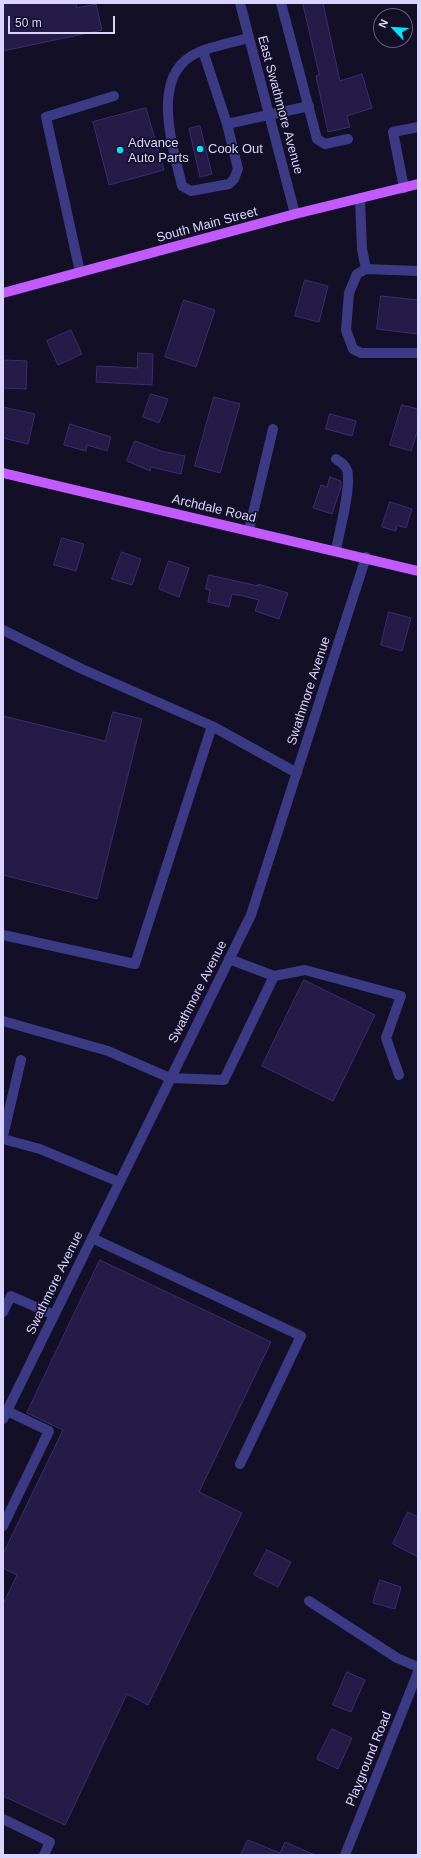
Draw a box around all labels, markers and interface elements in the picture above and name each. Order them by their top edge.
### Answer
scale bar [10,8,117,34]
north arrow [373,8,413,48]
text: 50 m [15,16,42,30]
text: N [376,17,390,29]
street label: East Swathmore Avenue [254,34,306,176]
place label: Advance Auto Parts [128,135,189,166]
place label: Cook Out [208,141,263,157]
marker: Cook Out [195,144,205,154]
marker: Advance Auto Parts [115,145,125,155]
street label: South Main Street [155,204,259,246]
street label: Archdale Road [170,492,258,526]
street label: Swathmore Avenue [284,635,334,747]
street label: Swathmore Avenue [165,938,231,1046]
street label: Swathmore Avenue [23,1229,87,1337]
street label: Playground Road [343,1710,395,1808]

